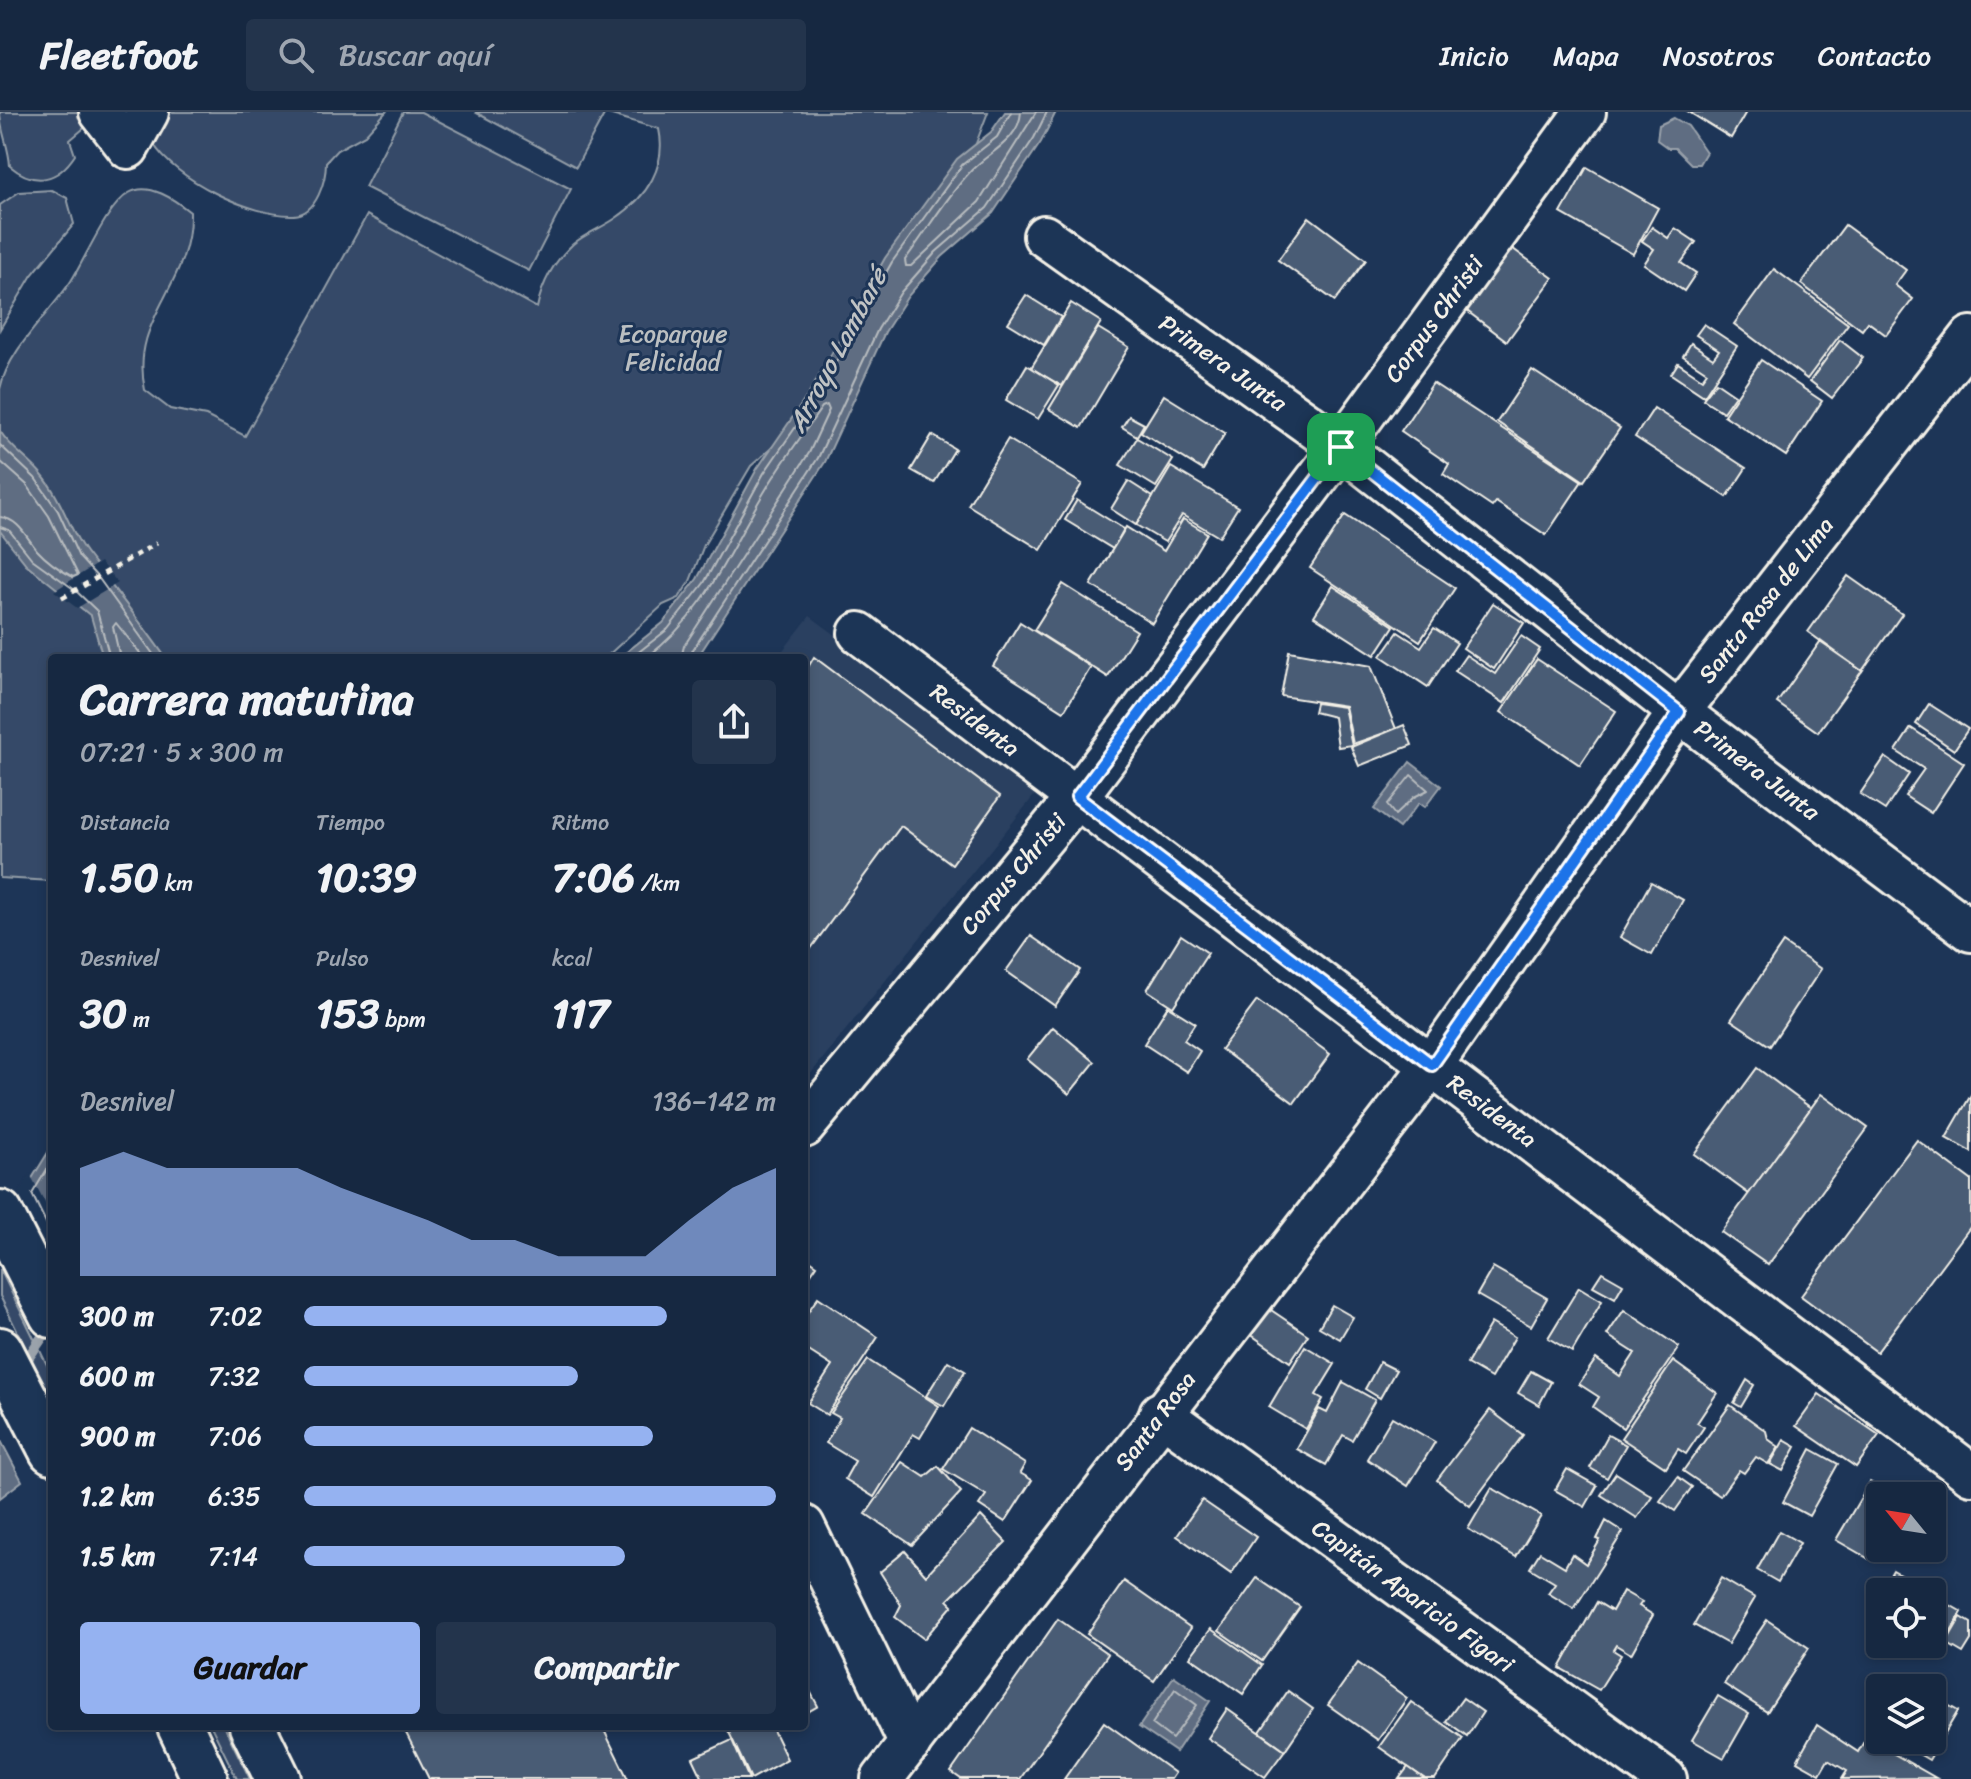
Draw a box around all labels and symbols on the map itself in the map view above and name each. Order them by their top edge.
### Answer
street label: Corpus Christi [1373,245,1496,392]
water label: Arroyo Lambaré [774,255,902,442]
street label: Primera Junta [1150,303,1297,424]
park label: Ecoparque Felicidad [619,313,727,383]
pin [1307,413,1375,481]
street label: Santa Rosa de Lima [1687,507,1845,693]
street label: Residenta [921,672,1029,768]
street label: Primera Junta [1685,708,1830,832]
street label: Corpus Christi [949,802,1078,945]
street label: Residenta [1438,1063,1546,1159]
street label: Santa Rosa [1103,1362,1207,1480]
north arrow [1866,1482,1946,1562]
street label: Capitán Aparicio Figari [1303,1508,1525,1685]

